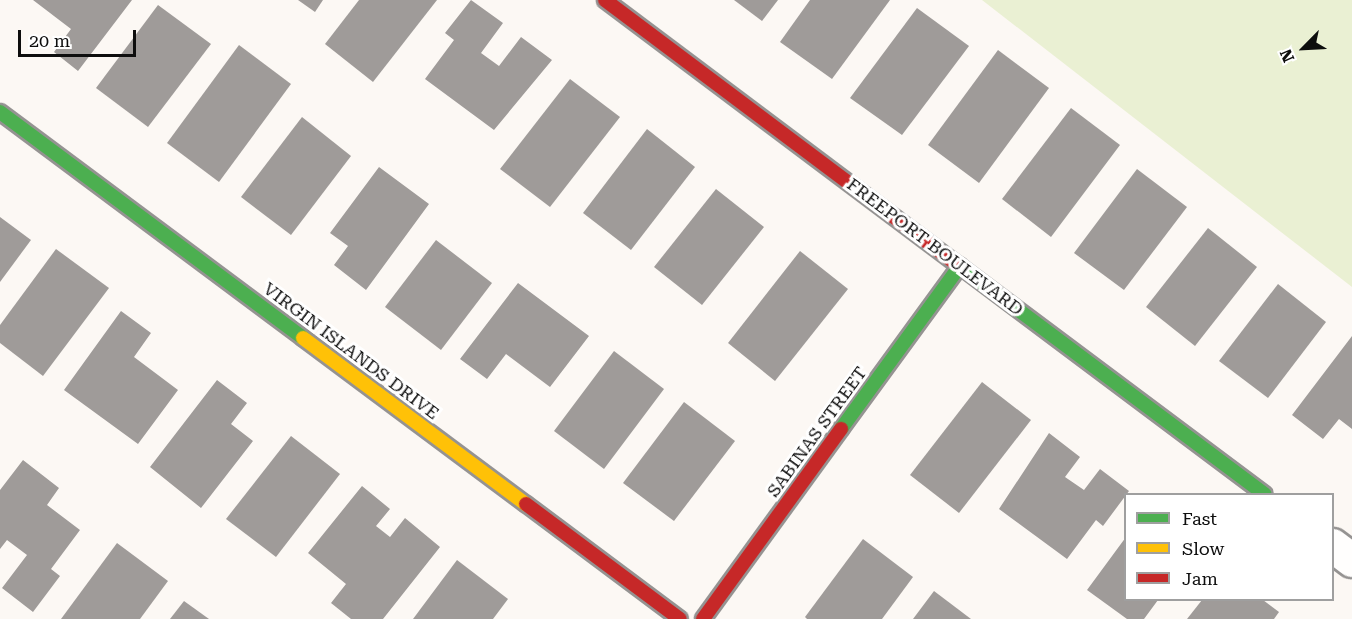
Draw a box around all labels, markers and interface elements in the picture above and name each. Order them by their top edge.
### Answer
scale bar [21,18,140,56]
north arrow [1274,18,1334,78]
text: 20 m [29,30,70,51]
text: N [1276,46,1298,65]
street label: FREEPORT BOULEVARD [843,174,1027,320]
street label: VIRGIN ISLANDS DRIVE [259,278,443,424]
street label: SABINAS STREET [762,363,872,501]
legend [1124,493,1334,601]
text: Fast [1182,508,1217,529]
text: Slow [1182,538,1224,559]
text: Jam [1182,568,1218,589]

